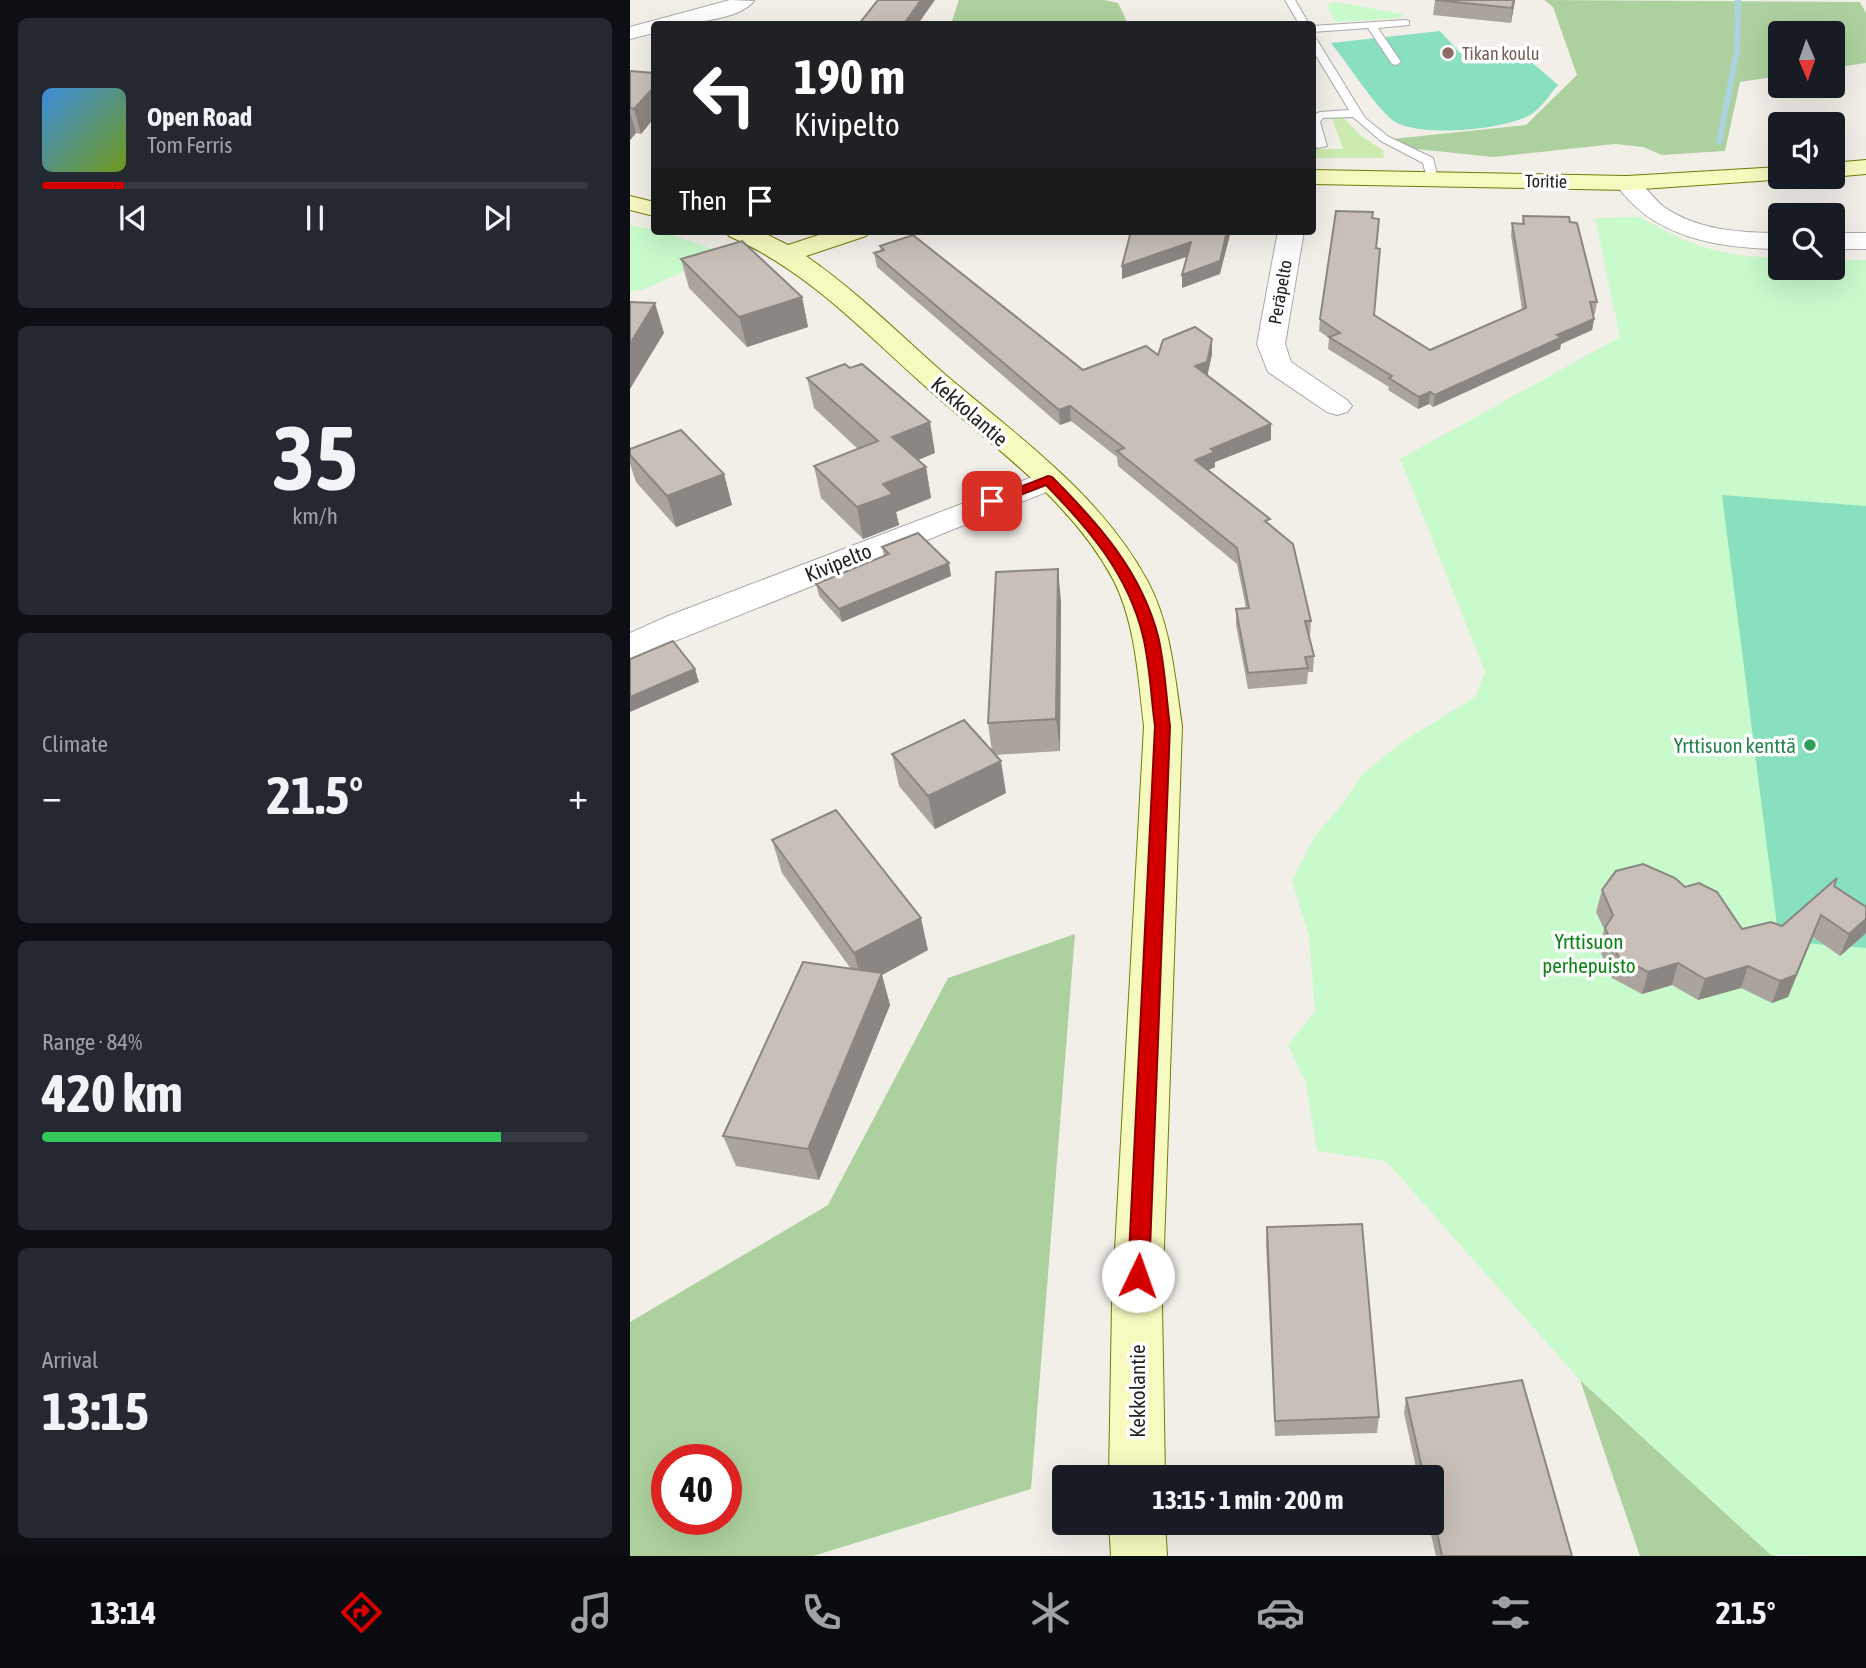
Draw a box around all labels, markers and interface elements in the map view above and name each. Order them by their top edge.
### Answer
north arrow [1768,21,1844,98]
map controls [1768,21,1845,280]
place label: Tikan koulu [1462,43,1539,64]
marker: Tikan koulu [1440,45,1456,61]
text: 190 m [794,48,905,104]
icon: left [679,49,770,140]
text: Open Road [147,102,252,132]
text: Kivipelto [794,106,900,143]
button: sound [1768,112,1845,189]
text: Tom Ferris [147,132,232,158]
street label: Toritie [1525,170,1567,192]
icon: arrive [741,182,779,220]
text: Then [679,186,727,216]
icon: previous [114,199,152,237]
icon: pause [296,199,334,237]
icon: next [478,199,516,237]
button: search [1768,203,1845,280]
street label: Peräpelto [1264,258,1296,326]
street label: Kekkolantie [927,371,1013,451]
text: 35 [272,405,358,509]
pin [962,471,1022,531]
icon: arrive [973,482,1011,520]
text: km/h [292,503,338,529]
street label: Kivipelto [801,538,875,586]
text: Climate [42,731,108,757]
place label: Yrttisuon kenttä [1674,733,1796,757]
marker: Yrttisuon kenttä [1802,737,1818,753]
text: 21.5° [267,765,363,825]
text: − [42,774,62,817]
text: + [568,774,588,817]
park label: Yrttisuon perhepuisto [1542,929,1636,977]
text: Range · 84% [42,1029,142,1055]
text: 420 km [42,1063,183,1123]
position arrow [1101,1239,1175,1313]
street label: Kekkolantie [1125,1344,1149,1438]
text: Arrival [42,1347,98,1373]
text: 13:15 [42,1381,149,1441]
speed limit sign: 40 [651,1444,742,1535]
text: 13:15 · 1 min · 200 m [1153,1485,1343,1515]
icon: directions [337,1588,386,1637]
icon: music [567,1588,616,1637]
icon: phone [797,1588,846,1637]
icon: climate [1026,1588,1075,1637]
icon: car [1256,1588,1305,1637]
icon: filters [1486,1588,1535,1637]
text: 13:14 [90,1594,156,1631]
text: 21.5° [1716,1594,1775,1631]

